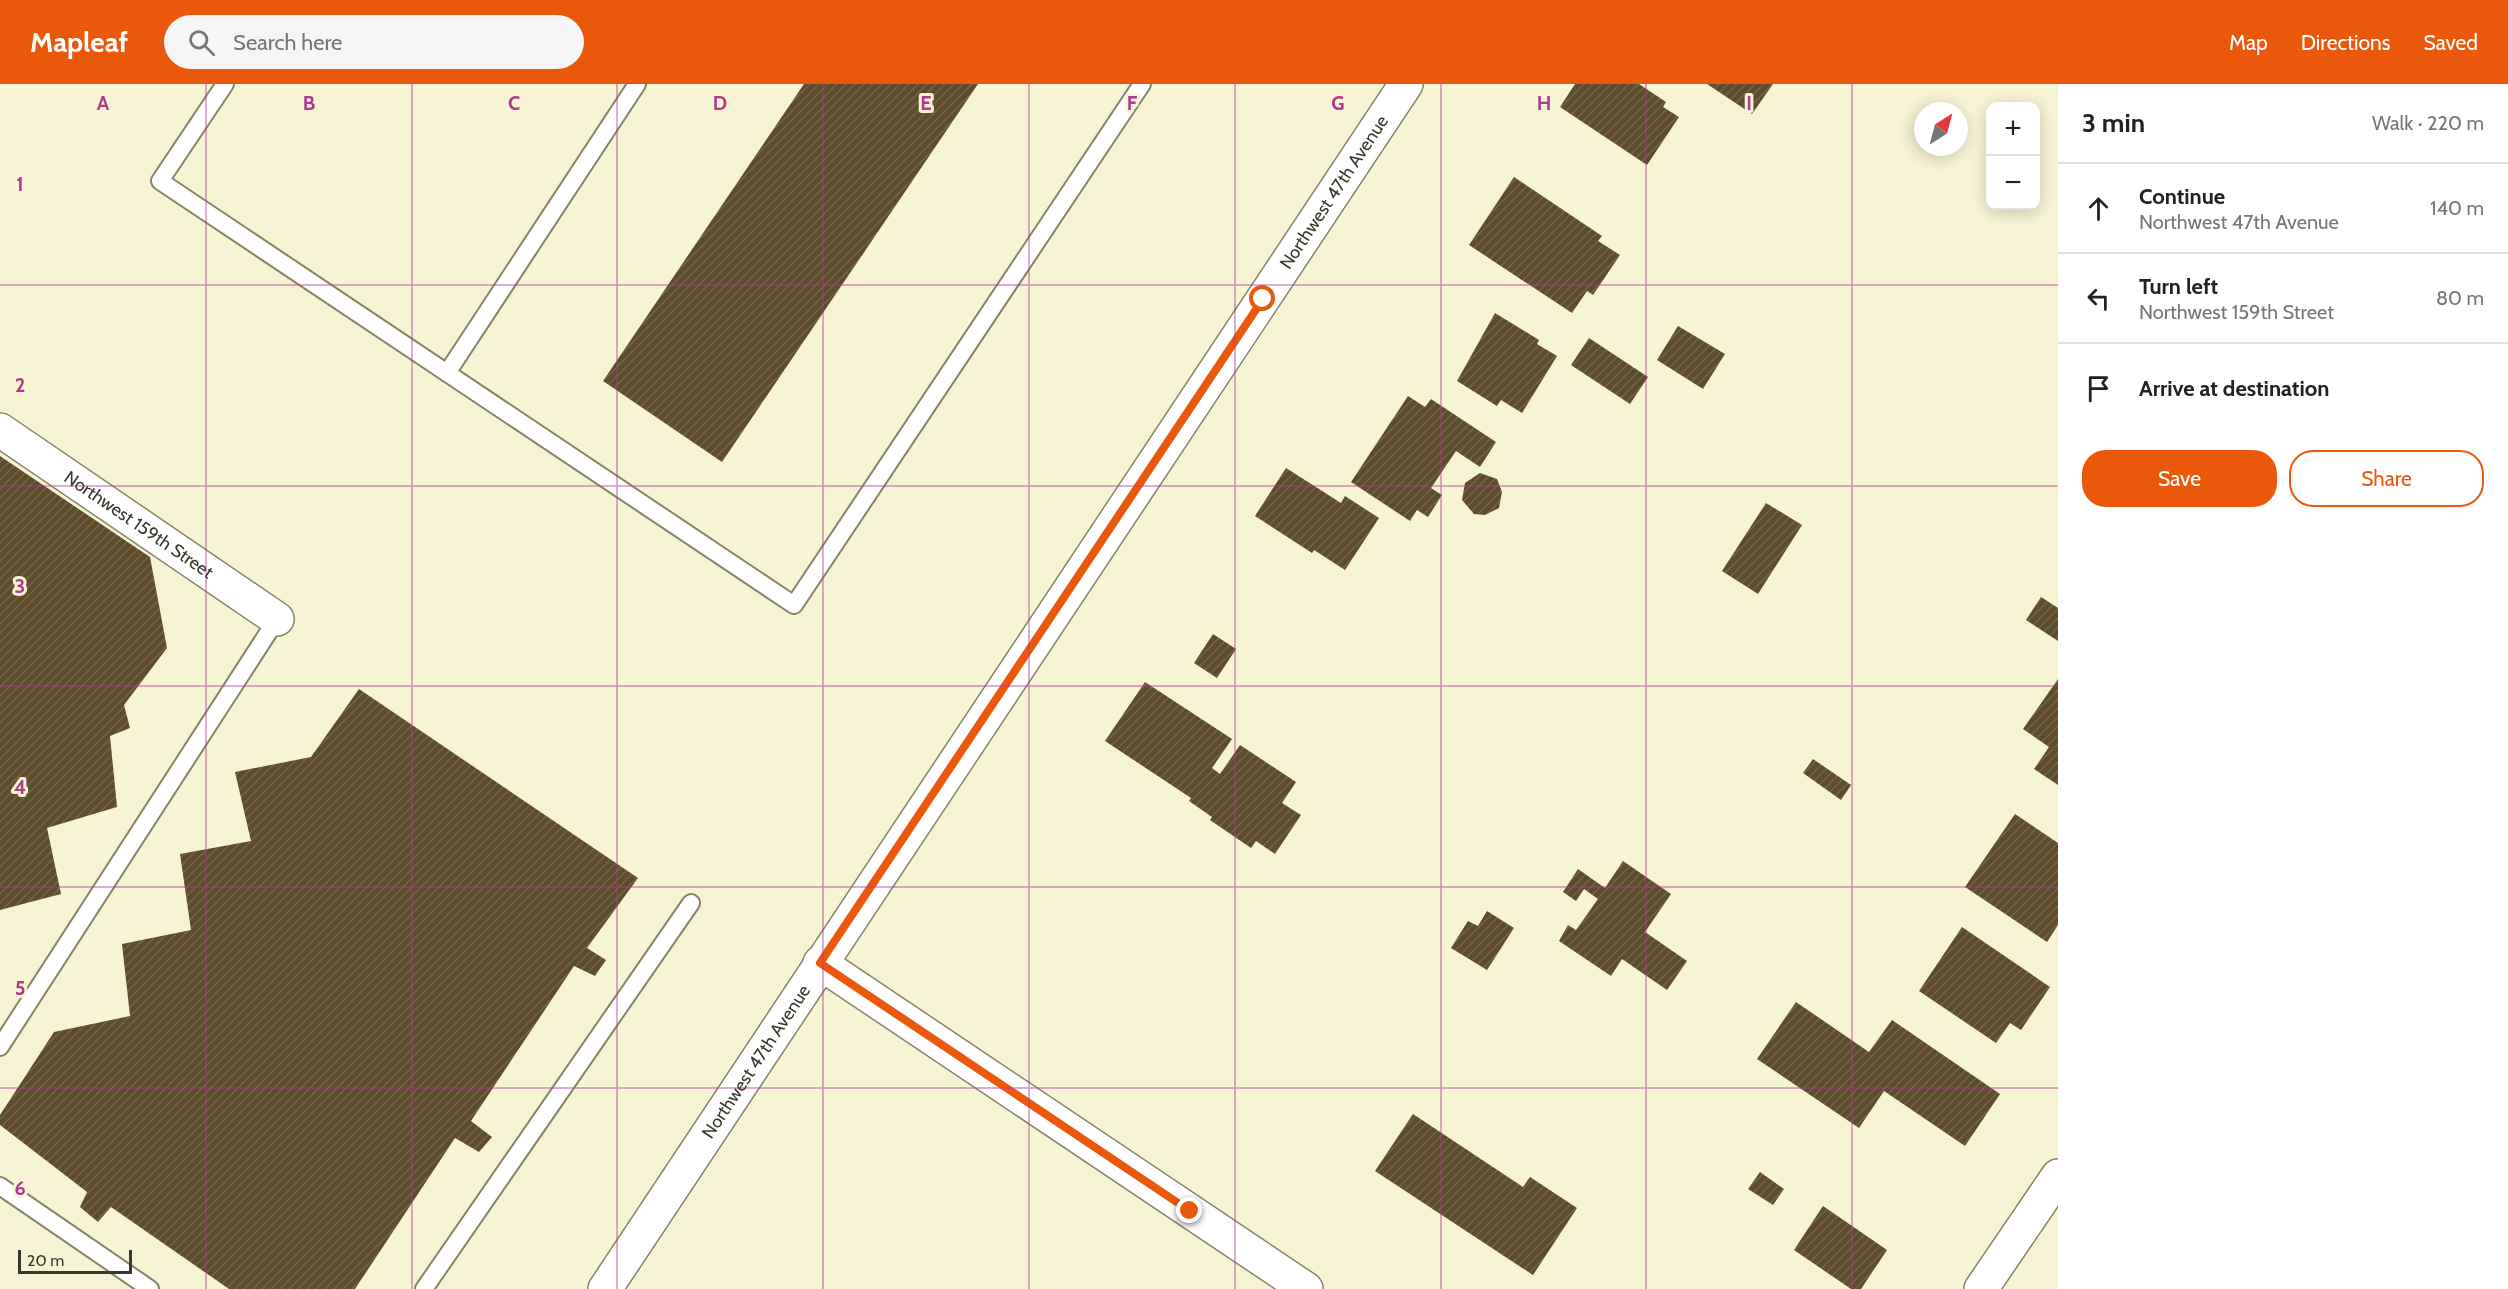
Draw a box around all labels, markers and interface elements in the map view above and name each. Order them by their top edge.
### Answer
search box [164,15,584,69]
text: Mapleaf [30,25,128,59]
icon: search [185,26,218,59]
text: Search here [233,29,342,56]
text: Map [2229,30,2268,55]
text: Directions [2301,30,2390,55]
text: Saved [2423,30,2478,55]
text: A [97,91,110,115]
text: B [303,91,315,115]
text: C [508,91,520,115]
text: D [713,91,727,115]
text: E [920,91,932,115]
text: F [1127,91,1138,115]
text: G [1331,91,1345,115]
text: H [1537,91,1551,115]
text: I [1746,91,1752,115]
north arrow [1914,102,1968,156]
map controls [1986,102,2040,210]
button: + [1986,102,2040,156]
text: 3 min [2082,107,2145,139]
street label: Northwest 47th Avenue [1275,111,1393,273]
text: Walk · 220 m [2372,111,2484,135]
button: − [1986,156,2040,210]
text: 1 [16,172,24,196]
text: Continue [2139,183,2225,210]
icon: ahead [2082,192,2115,225]
text: 140 m [2430,196,2484,220]
text: Northwest 47th Avenue [2139,210,2339,234]
text: Turn left [2139,273,2218,300]
icon: left [2082,282,2115,315]
route start [1249,285,1275,311]
text: 80 m [2436,286,2484,310]
text: Northwest 159th Street [2139,300,2334,324]
icon: arrive [2082,372,2115,405]
text: 2 [15,373,25,397]
text: Arrive at destination [2139,375,2329,402]
button: Save [2082,450,2277,507]
button: Share [2289,450,2484,507]
street label: Northwest 159th Street [60,466,217,583]
text: 3 [15,574,25,598]
text: 4 [14,775,26,799]
text: 5 [15,976,25,1000]
street label: Northwest 47th Avenue [697,981,815,1143]
text: 6 [14,1176,26,1200]
route end [1176,1197,1202,1223]
scale bar [18,1247,132,1274]
text: 20 m [27,1251,64,1270]

